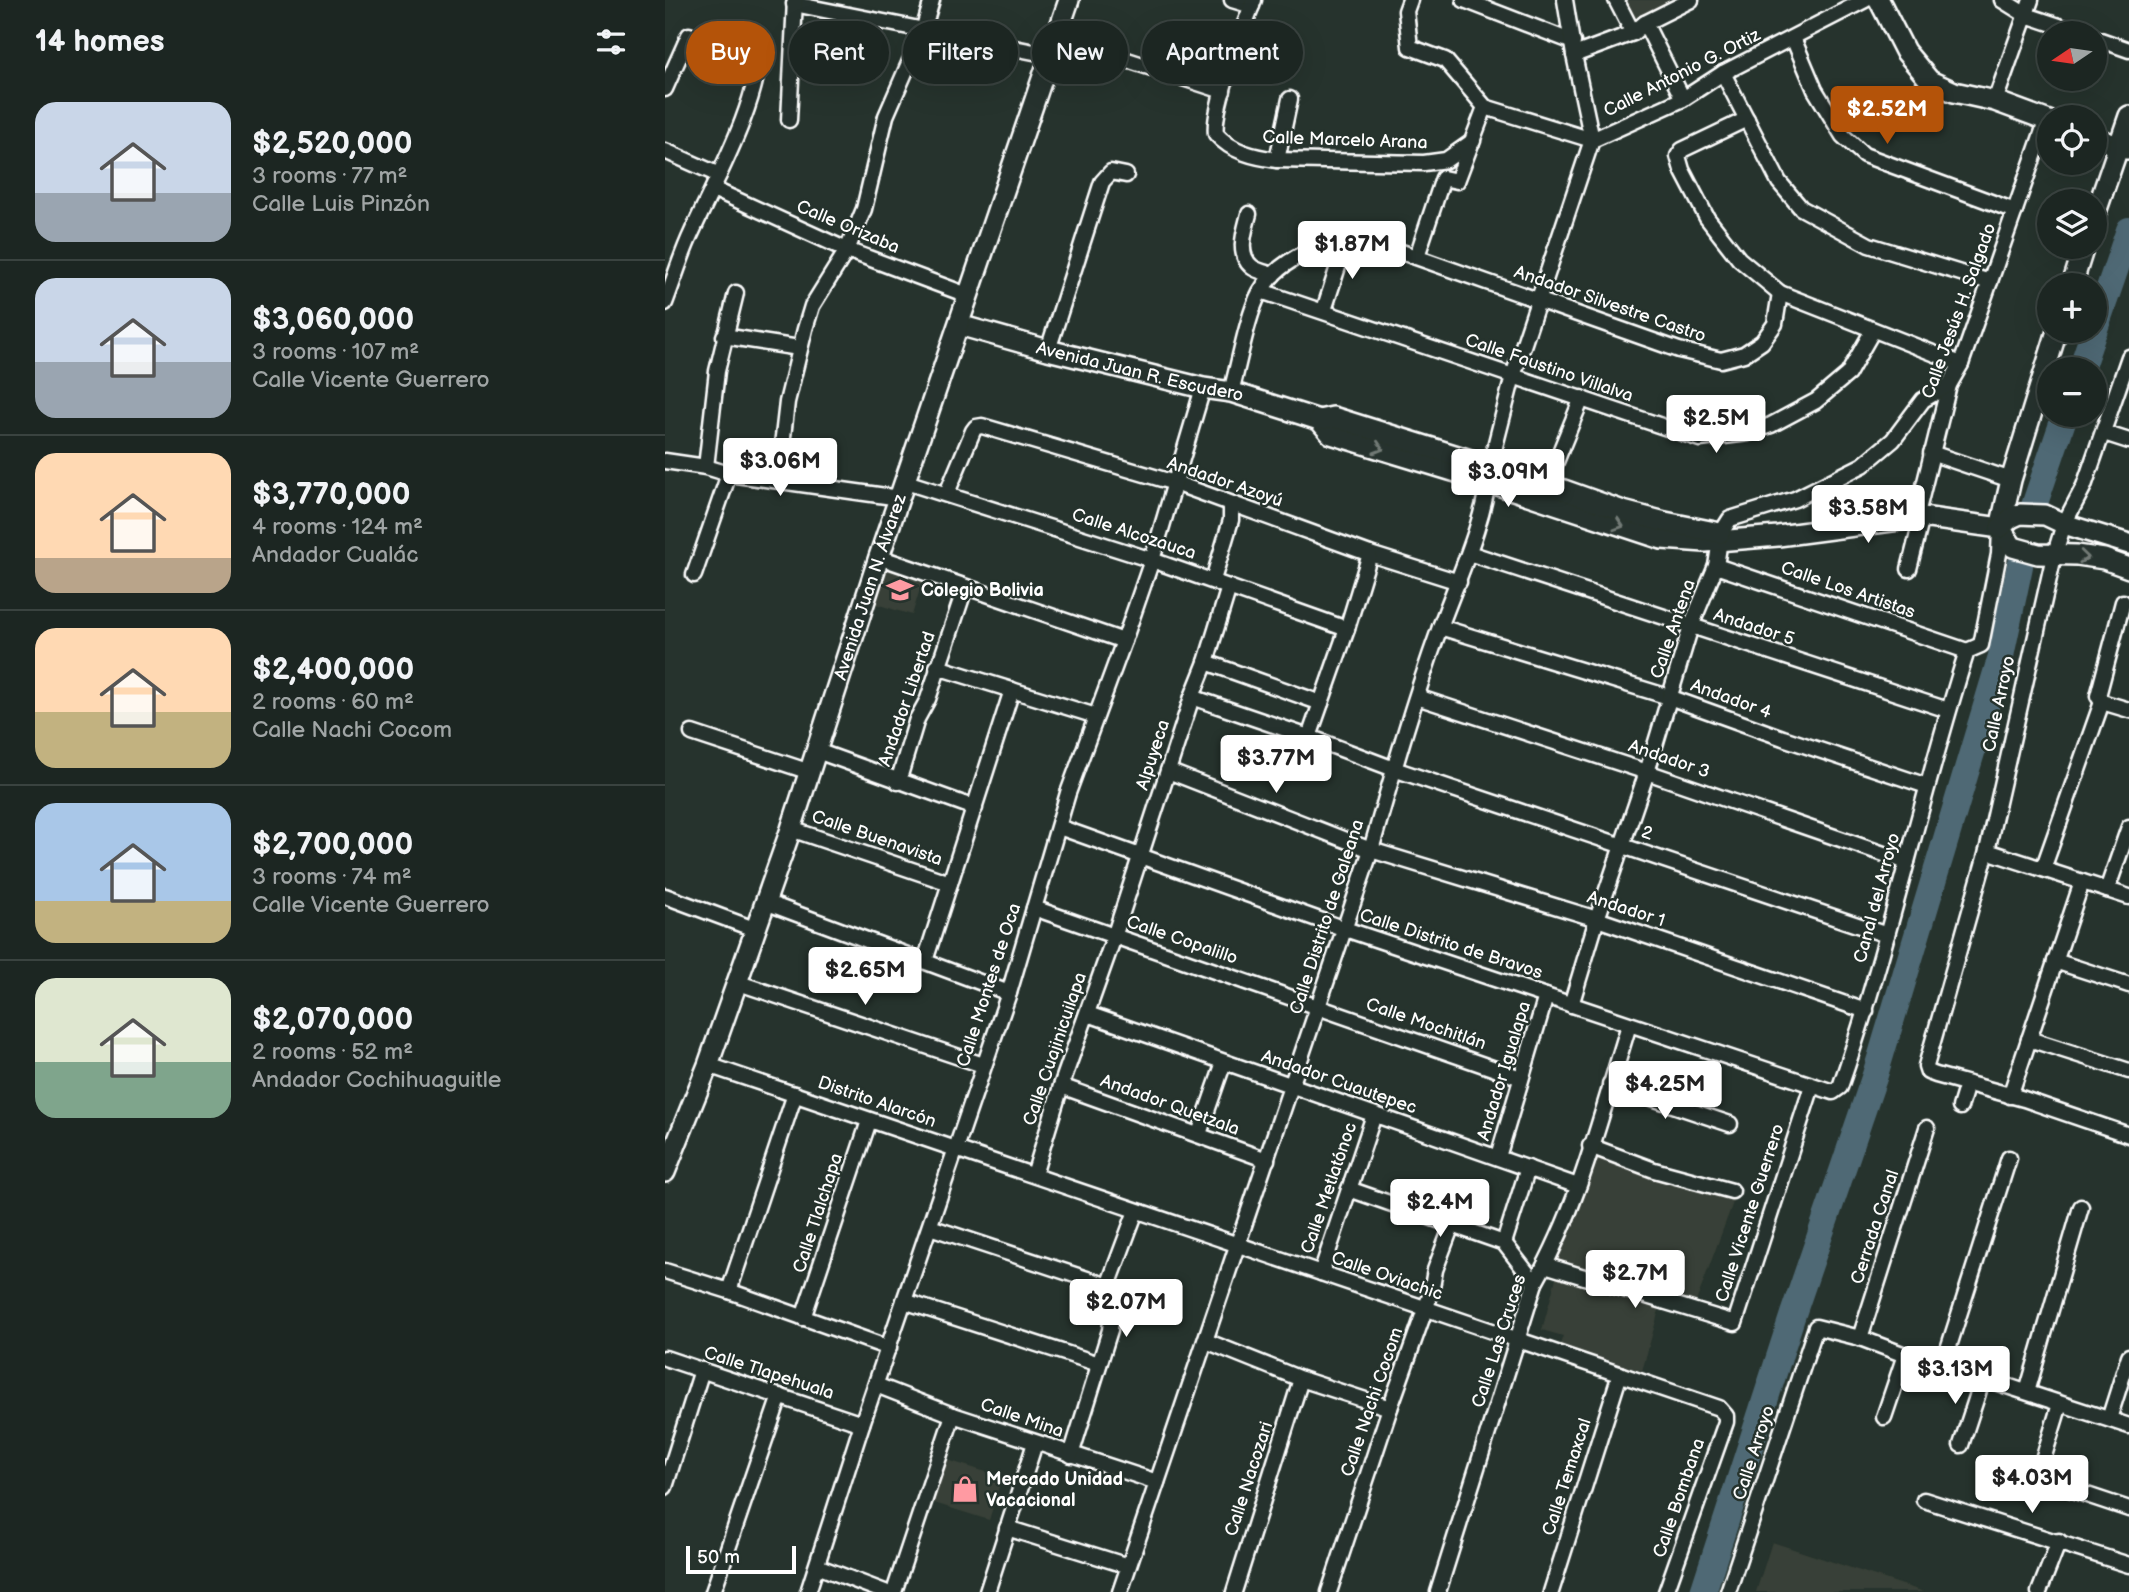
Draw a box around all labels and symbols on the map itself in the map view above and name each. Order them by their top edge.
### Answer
north arrow [2037,21,2107,91]
street label: Calle Antonio G. Ortiz [1600,24,1764,122]
pin: $2.52M [1830,86,1944,146]
street label: Calle Marcelo Arana [1262,127,1428,153]
street label: Calle Orizaba [793,196,903,258]
street label: Calle Jesús H. Salgado [1917,220,2001,402]
pin: $1.87M [1295,222,1409,281]
street label: Andador Silvestre Castro [1511,261,1709,347]
street label: Calle Faustino Villalva [1462,329,1636,407]
street label: Avenida Juan R. Escudero [1034,337,1246,406]
pin: $2.5M [1667,396,1765,455]
pin: $3.06M [723,438,837,498]
one-way arrow [1373,440,1385,455]
pin: $3.09M [1451,449,1565,509]
street label: Andador Azoyú [1164,452,1286,512]
pin: $3.58M [1811,486,1925,545]
street label: Avenida Juan N. Álvarez [829,491,910,683]
street label: Calle Alcozauca [1069,504,1199,564]
one-way arrow [1612,517,1624,531]
one-way arrow [2078,549,2090,564]
street label: Calle Los Artistas [1778,557,1918,623]
school or university icon: Colegio Bolivia [885,575,915,605]
street label: Calle Antena [1646,577,1700,681]
place label: Colegio Bolivia [921,580,1044,601]
street label: Andador 5 [1711,604,1797,650]
street label: Andador Libertad [874,629,940,769]
street label: Calle Arroyo [1979,654,2019,754]
street label: Andador 4 [1688,675,1774,723]
street label: Alpuyeca [1132,717,1174,793]
street label: Andador 3 [1626,735,1712,783]
pin: $3.77M [1219,736,1333,795]
street label: Calle Buenavista [809,806,945,870]
street label: Calle Distrito de Galeana [1286,817,1368,1017]
street label: 2 [1639,821,1656,845]
street label: Canal del Arroyo [1850,831,1904,965]
street label: Andador 1 [1584,887,1668,931]
street label: Calle Montes de Oca [953,901,1025,1069]
street label: Calle Distrito de Bravos [1357,904,1545,984]
street label: Calle Copalillo [1124,911,1240,969]
pin: $2.65M [808,948,922,1007]
street label: Calle Cuajinicuilapa [1019,970,1091,1128]
street label: Calle Mochitlán [1363,994,1489,1054]
street label: Andador Igualapa [1473,999,1535,1143]
street label: Andador Cuautepec [1259,1046,1419,1118]
pin: $4.25M [1608,1062,1722,1121]
street label: Andador Quetzala [1098,1070,1242,1140]
street label: Distrito Alarcón [815,1072,939,1132]
street label: Calle Metlatónoc [1297,1120,1361,1256]
street label: Calle Vicente Guerrero [1711,1121,1789,1305]
street label: Calle Tlalchapa [789,1151,847,1275]
street label: Cerrada Canal [1847,1167,1903,1287]
pin: $2.4M [1391,1180,1489,1239]
street label: Calle Oviachic [1329,1247,1445,1305]
pin: $2.7M [1586,1250,1684,1310]
street label: Calle Las Cruces [1468,1272,1530,1410]
pin: $2.07M [1069,1280,1183,1339]
street label: Calle Nachi Cocom [1337,1325,1407,1479]
street label: Calle Tlapehuala [701,1342,837,1404]
pin: $3.13M [1898,1346,2012,1406]
street label: Calle Mina [978,1394,1066,1442]
street label: Calle Arroyo [1729,1403,1779,1503]
street label: Calle Temaxcal [1538,1416,1596,1538]
street label: Calle Nacozari [1221,1419,1277,1539]
street label: Calle Bombana [1649,1436,1709,1560]
pin: $4.03M [1975,1456,2089,1515]
place label: Mercado Unidad Vacacional [986,1469,1123,1511]
shop icon: Mercado Unidad Vacacional [950,1474,980,1504]
scale bar [686,1543,796,1575]

